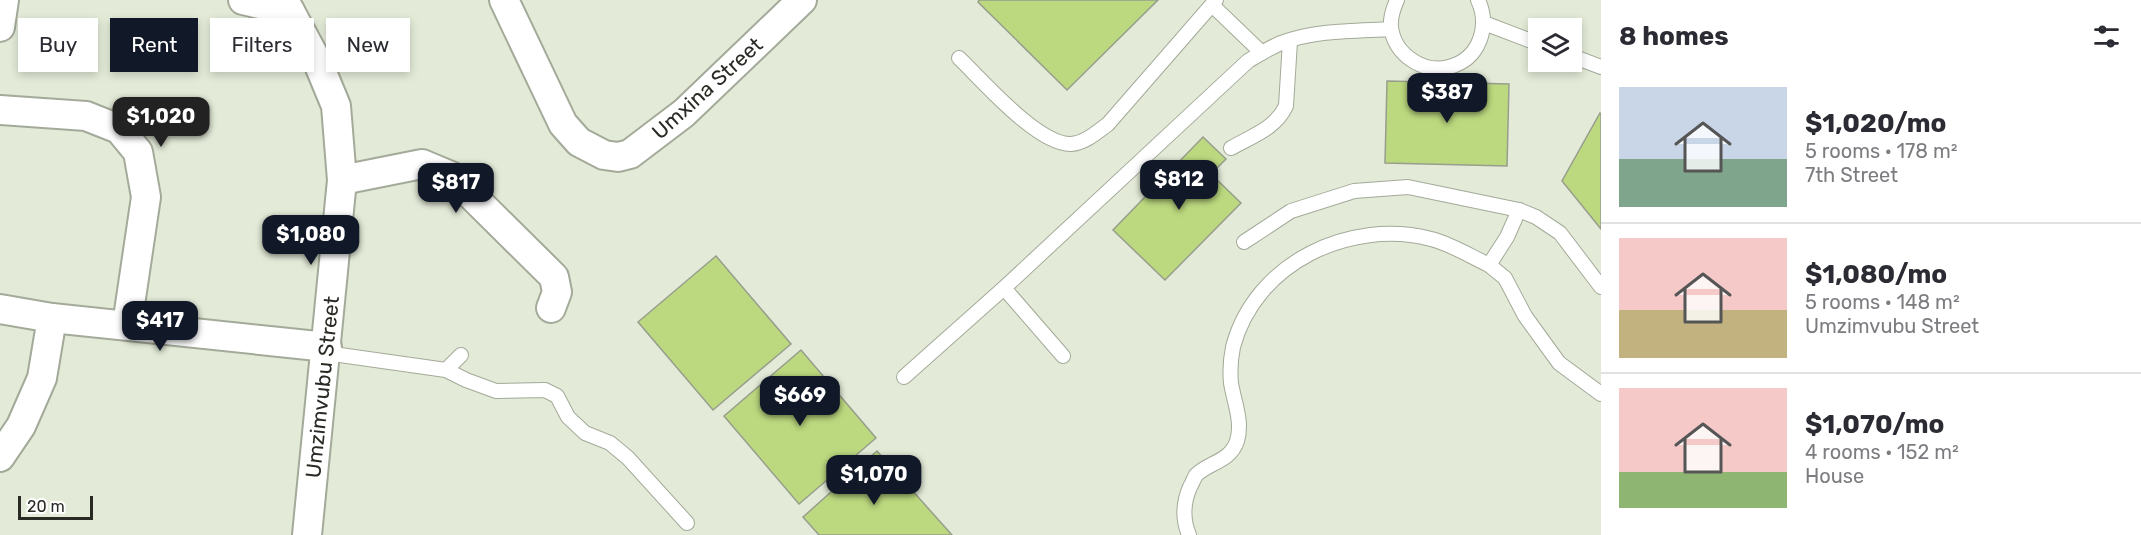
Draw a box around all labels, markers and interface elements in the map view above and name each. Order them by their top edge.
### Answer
chip: Buy [18,18,98,72]
chip: Rent [110,18,198,72]
chip: Filters [210,18,314,72]
chip: New [326,18,410,72]
map controls [1528,18,1582,72]
button: layers [1528,18,1582,72]
icon: filters [2090,20,2123,53]
text: 8 homes [1619,21,1729,52]
street label: Umxina Street [647,32,767,144]
pin: $387 [1411,73,1483,124]
text: $387 [1421,80,1473,104]
pin: $1,020 [112,97,210,148]
text: $1,020 [127,104,195,128]
text: $1,020/mo [1805,108,1946,139]
icon: home [1667,111,1739,183]
text: 5 rooms · 178 m² [1805,139,1958,163]
pin: $812 [1143,160,1215,211]
pin: $817 [420,163,492,214]
text: 7th Street [1805,163,1898,187]
text: $812 [1154,167,1204,191]
text: $817 [432,170,480,194]
pin: $1,080 [262,215,360,266]
text: $1,080 [276,222,346,246]
text: $1,080/mo [1805,259,1947,290]
icon: home [1667,262,1739,334]
text: 5 rooms · 148 m² [1805,290,1960,314]
street label: Umzimvubu Street [300,295,344,479]
pin: $417 [124,301,196,352]
text: $417 [136,308,184,332]
text: Umzimvubu Street [1805,314,1979,338]
pin: $669 [764,376,836,427]
text: $669 [774,383,826,407]
text: $1,070/mo [1805,409,1944,440]
icon: home [1667,412,1739,484]
text: 4 rooms · 152 m² [1805,440,1959,464]
pin: $1,070 [825,455,923,506]
text: $1,070 [840,462,908,486]
text: House [1805,464,1864,488]
scale bar [18,493,93,520]
text: 20 m [27,497,65,516]

